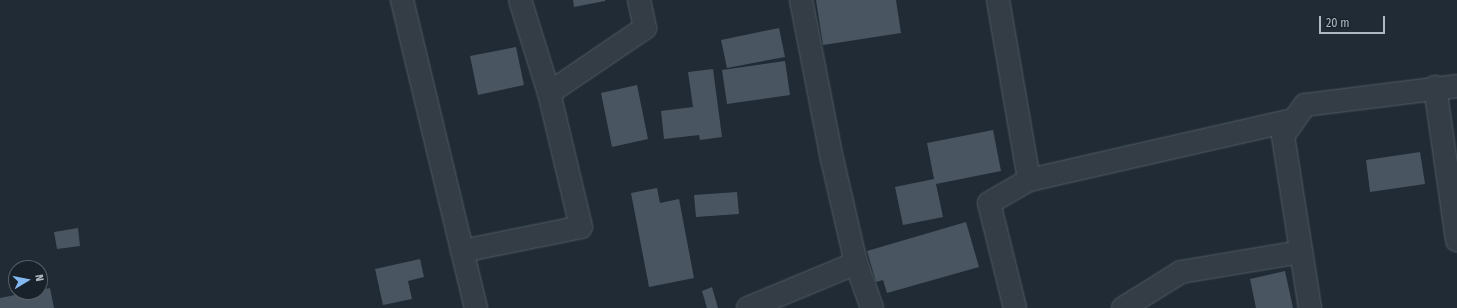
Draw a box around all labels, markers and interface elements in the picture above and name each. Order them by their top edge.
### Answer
scale bar [1321,8,1387,34]
text: 20 m [1326,16,1350,30]
north arrow [8,260,48,300]
text: N [32,274,46,282]

